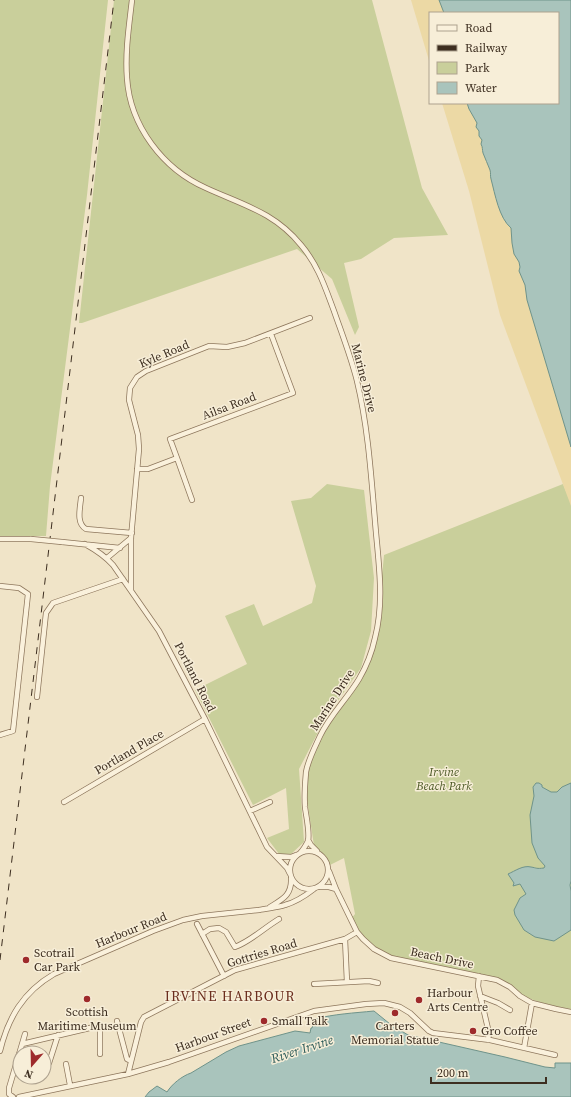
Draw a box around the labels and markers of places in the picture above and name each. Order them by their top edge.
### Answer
place label: Scotrail Car Park [34,945,81,975]
marker: Scotrail Car Park [21,955,31,965]
place label: Harbour Arts Centre [427,985,488,1015]
marker: Scottish Maritime Museum [82,994,92,1004]
marker: Harbour Arts Centre [414,995,424,1005]
place label: Scottish Maritime Museum [37,1004,137,1034]
marker: Carters Memorial Statue [390,1008,400,1018]
place label: Small Talk [272,1013,328,1029]
marker: Small Talk [259,1016,269,1026]
place label: Carters Memorial Statue [351,1018,439,1048]
place label: Gro Coffee [481,1023,538,1039]
marker: Gro Coffee [468,1026,478,1036]

